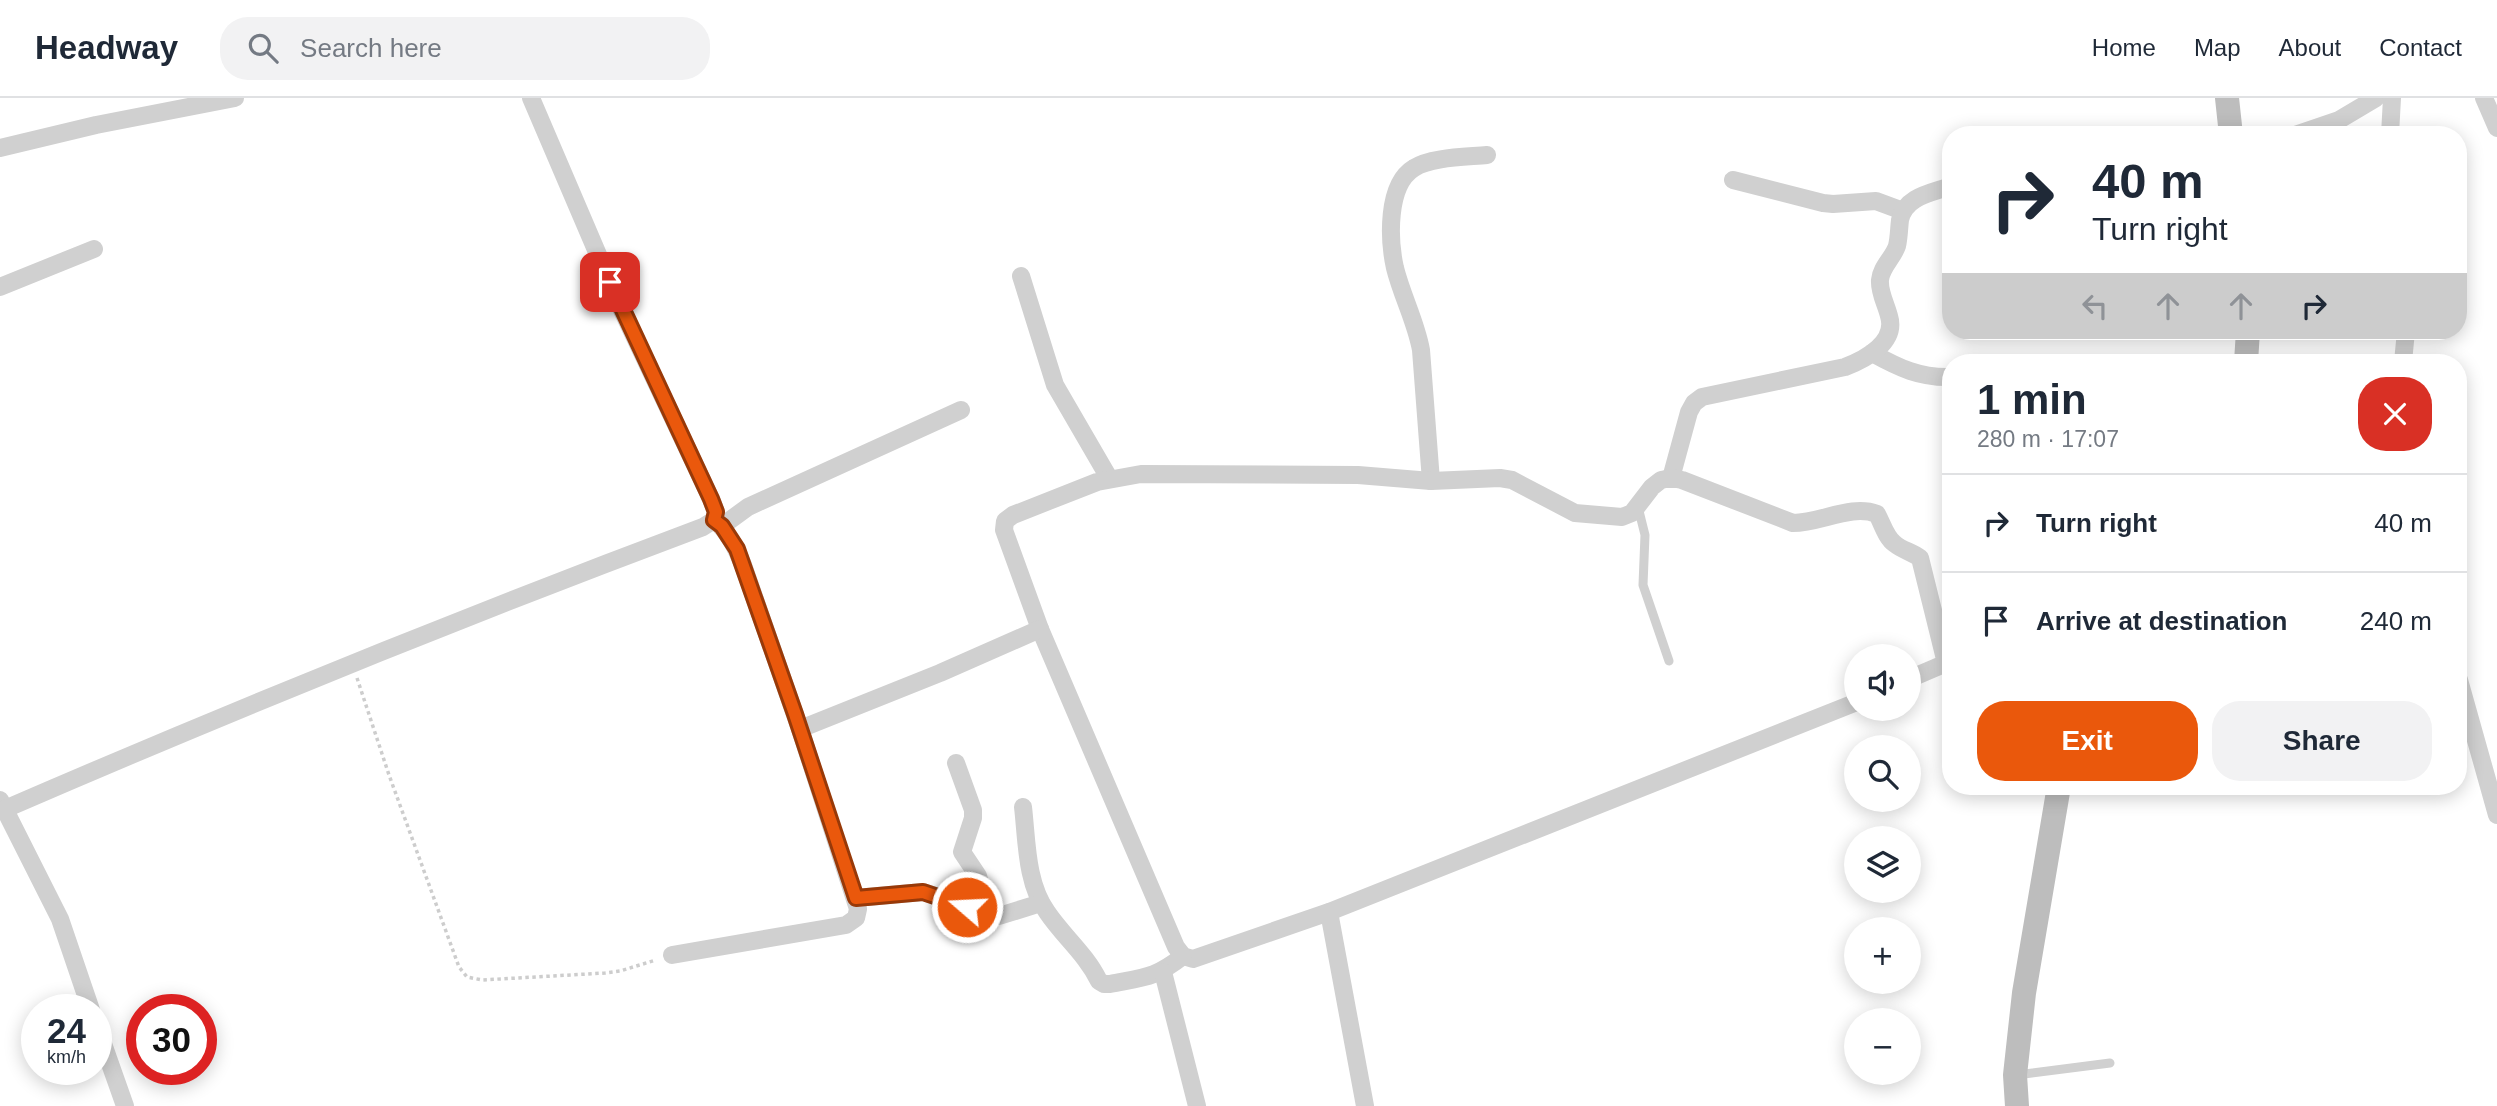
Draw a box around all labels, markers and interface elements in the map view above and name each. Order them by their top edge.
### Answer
search box [220,17,710,80]
text: Headway [35,29,178,66]
icon: search [244,29,282,67]
text: Search here [300,33,442,63]
text: Home [2092,34,2156,61]
text: Map [2194,34,2241,61]
text: About [2279,34,2341,61]
text: Contact [2379,34,2462,61]
icon: right [1977,154,2068,245]
text: 40 m [2092,154,2204,208]
text: Turn right [2092,211,2228,247]
pin [580,252,640,312]
icon: arrive [591,263,629,301]
icon: left [2076,287,2114,325]
icon: ahead [2149,287,2187,325]
icon: ahead [2222,287,2260,325]
icon: right [2295,287,2333,325]
text: 1 min [1977,376,2087,423]
button: close [2358,377,2432,451]
text: 280 m · 17:07 [1977,426,2119,452]
icon: right [1977,504,2015,542]
text: Turn right [2036,508,2157,538]
text: 40 m [2374,508,2432,538]
icon: arrive [1977,602,2015,640]
text: Arrive at destination [2036,606,2287,636]
text: 240 m [2360,606,2432,636]
map controls [1844,644,1921,1085]
button: sound [1844,644,1921,721]
button: Exit [1977,701,2198,781]
button: Share [2212,701,2432,781]
button: search [1844,735,1921,812]
button: layers [1844,826,1921,903]
position arrow [930,870,1004,944]
button: + [1844,917,1921,994]
speed limit sign: 30 [126,994,217,1085]
button: − [1844,1008,1921,1085]
text: 24 [47,1011,86,1050]
text: km/h [47,1047,86,1067]

